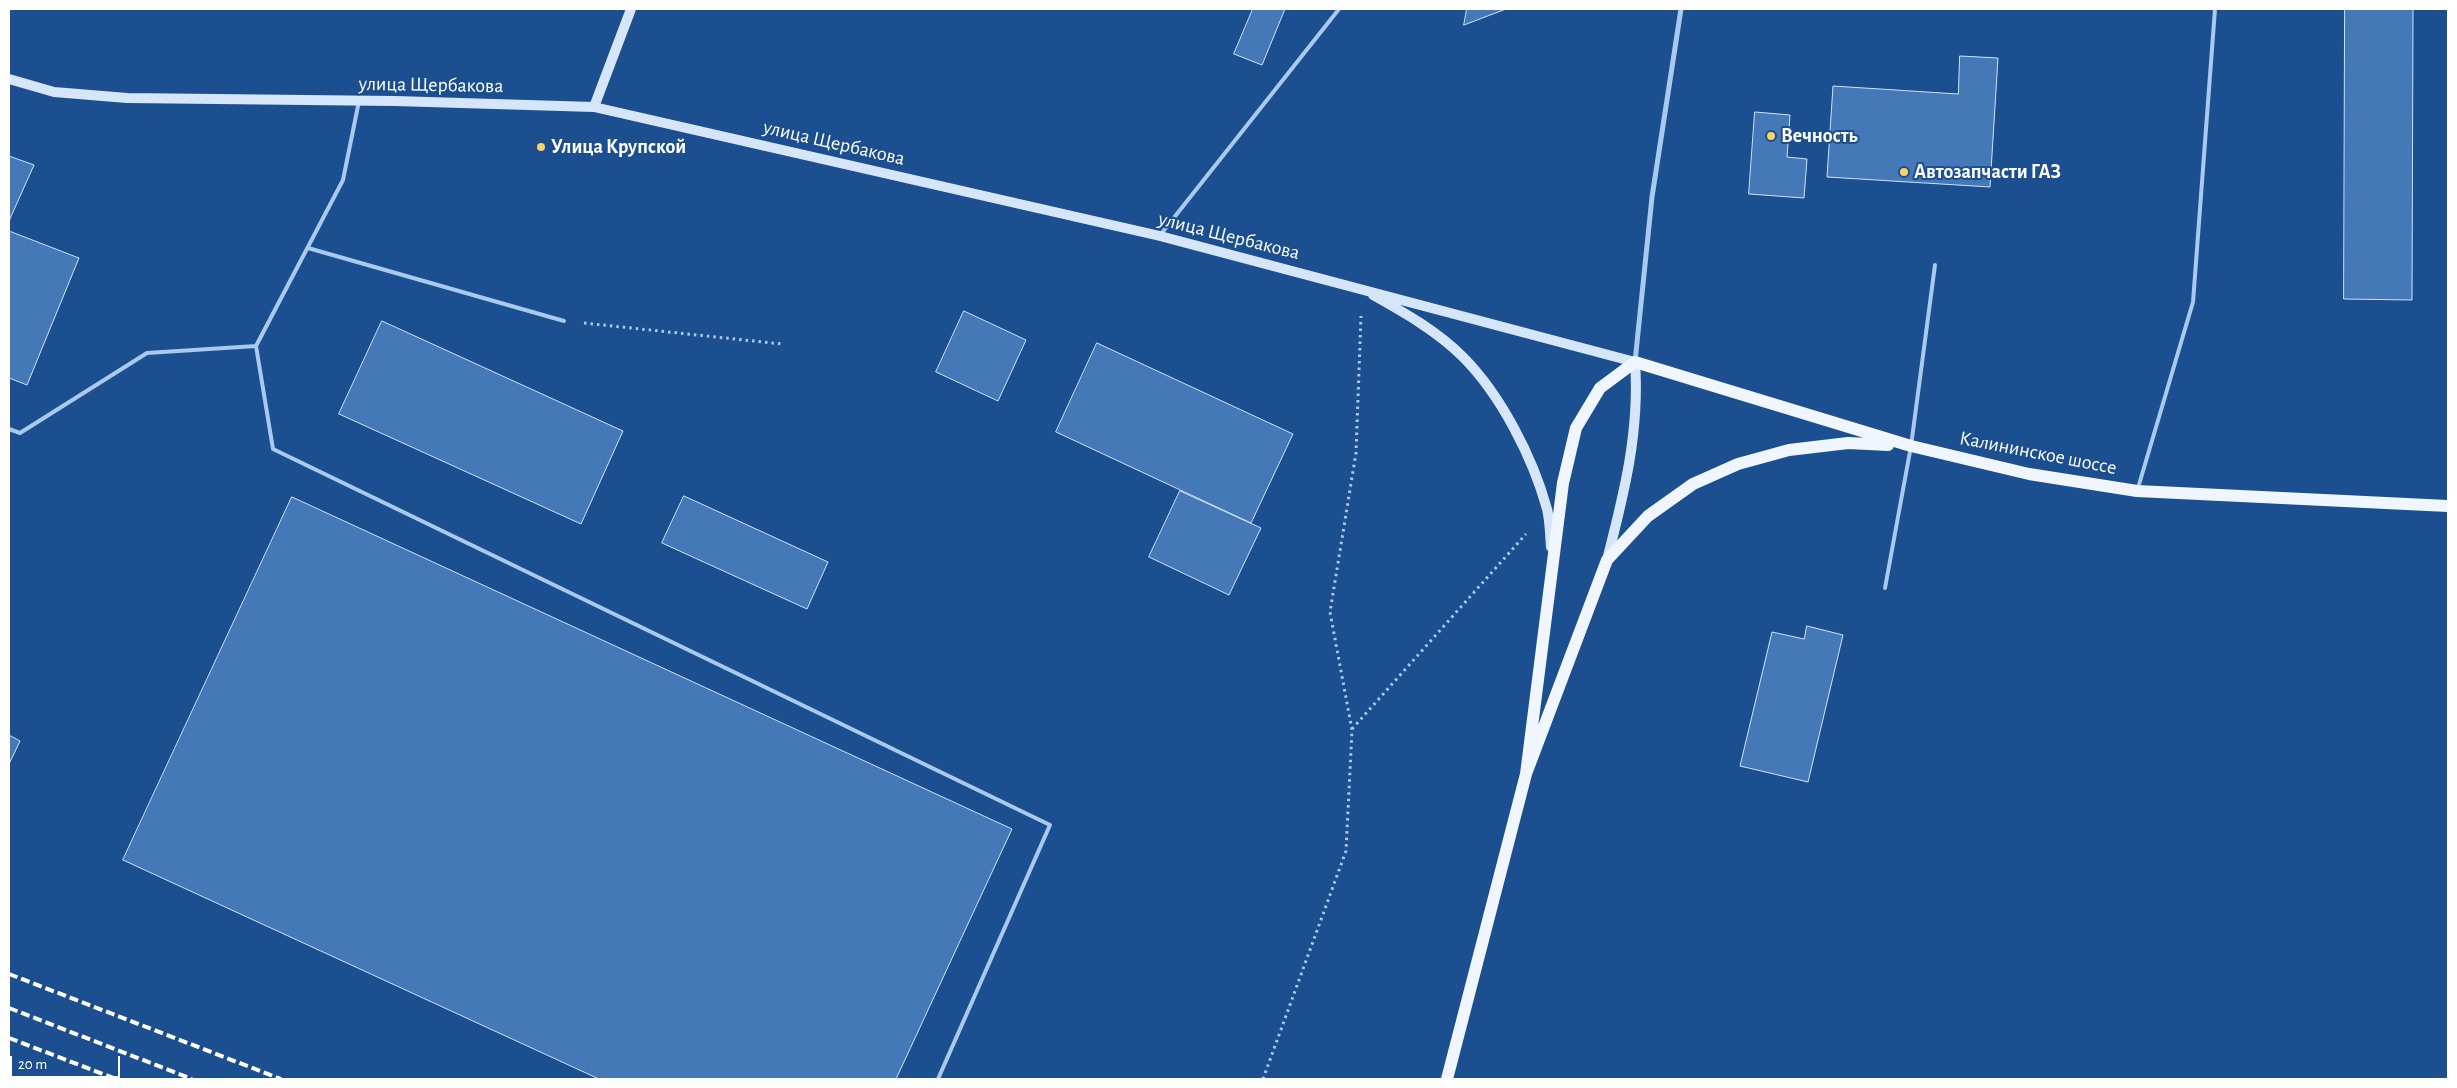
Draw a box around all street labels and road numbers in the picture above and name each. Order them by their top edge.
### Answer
street label: улица Щербакова [358,72,504,98]
street label: улица Щербакова [761,115,907,171]
street label: улица Щербакова [1156,207,1302,265]
street label: Калининское шоссе [1957,426,2119,480]

